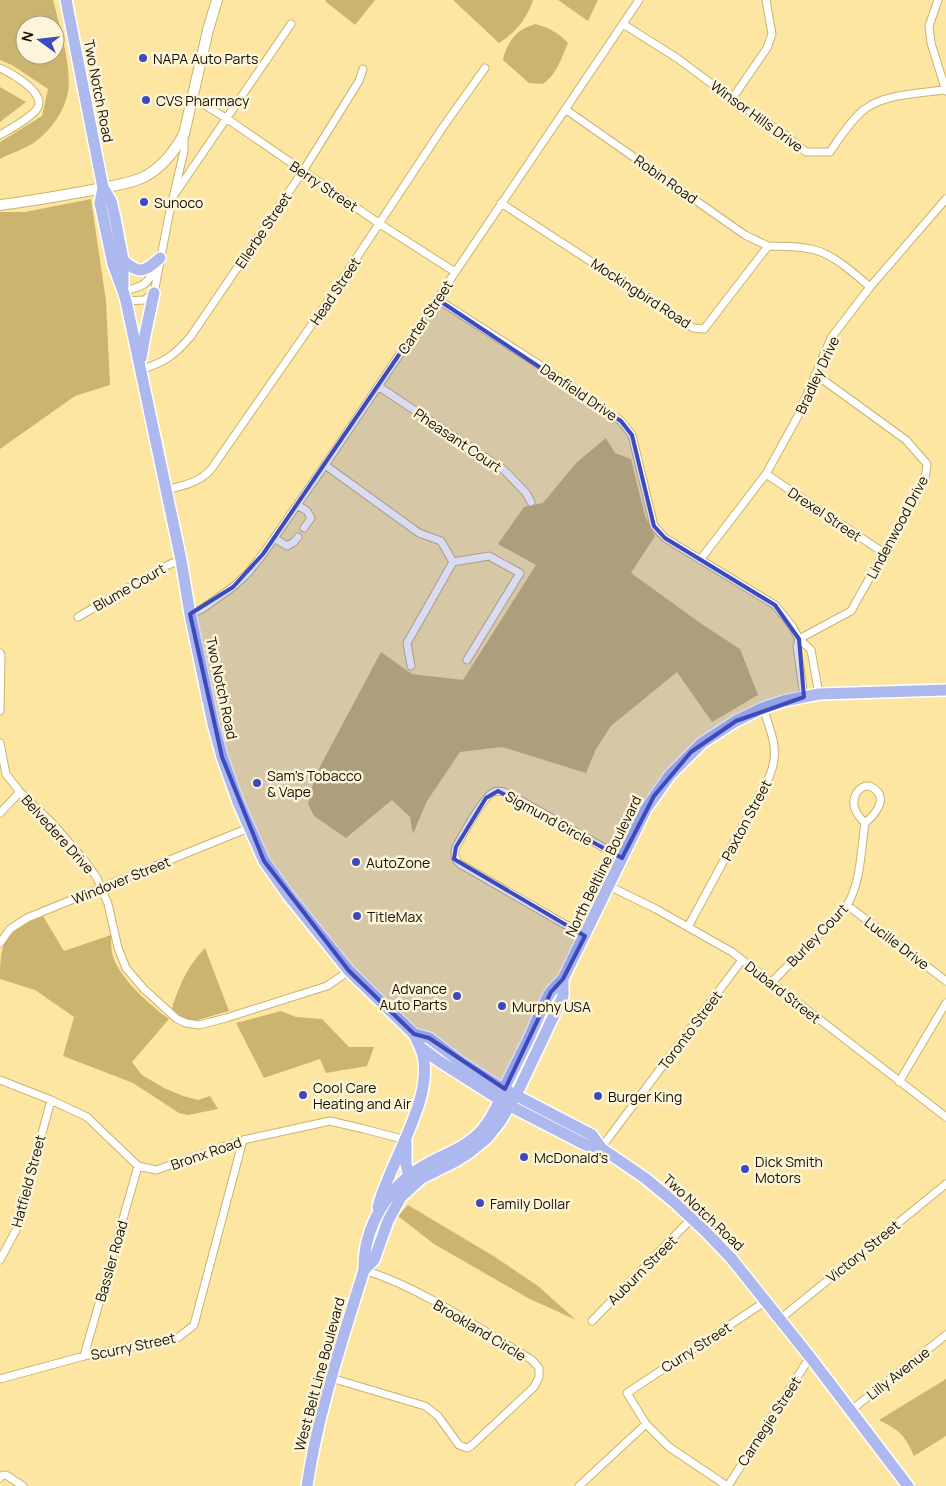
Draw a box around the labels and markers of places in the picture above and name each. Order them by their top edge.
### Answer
place label: NAPA Auto Parts [153,49,258,68]
marker: NAPA Auto Parts [137,52,149,64]
place label: CVS Pharmacy [156,91,250,110]
marker: CVS Pharmacy [140,94,152,106]
place label: Sunoco [154,193,203,212]
marker: Sunoco [138,196,150,208]
place label: Sam's Tobacco & Vape [267,766,362,801]
marker: Sam's Tobacco & Vape [251,777,263,789]
place label: AutoZone [366,853,430,872]
marker: AutoZone [350,856,362,868]
place label: TitleMax [367,907,423,926]
marker: TitleMax [351,910,363,922]
place label: Advance Auto Parts [379,979,447,1014]
marker: Advance Auto Parts [451,990,463,1002]
place label: Murphy USA [512,997,591,1016]
marker: Murphy USA [496,1000,508,1012]
place label: Cool Care Heating and Air [313,1078,411,1113]
place label: Burger King [608,1087,682,1106]
marker: Cool Care Heating and Air [297,1089,309,1101]
marker: Burger King [592,1090,604,1102]
place label: McDonald's [534,1148,608,1167]
marker: McDonald's [518,1151,530,1163]
place label: Dick Smith Motors [755,1152,823,1187]
marker: Dick Smith Motors [739,1163,751,1175]
place label: Family Dollar [490,1194,570,1213]
marker: Family Dollar [474,1197,486,1209]

